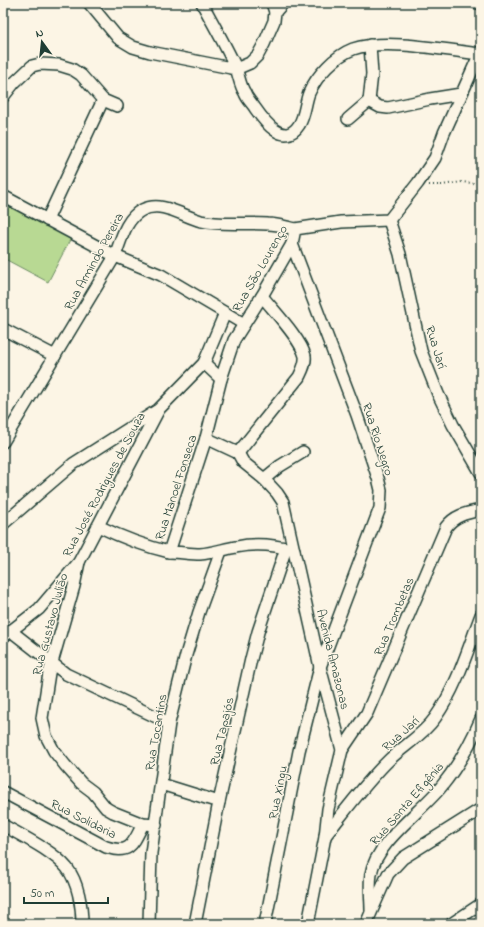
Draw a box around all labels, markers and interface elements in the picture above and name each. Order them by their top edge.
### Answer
north arrow [22,22,62,62]
text: N [34,25,45,42]
street label: Rua Armindo Pereira [60,210,129,314]
street label: Rua São Lourenço [228,222,293,316]
street label: Rua Jarí [420,323,451,372]
street label: Rua Rio Negro [356,401,398,479]
street label: Rua José Rodrigues de Souza [58,409,152,561]
street label: Rua Manoel Fonseca [150,432,202,543]
street label: Rua Gustavo Julião [28,571,73,678]
street label: Rua Trombetas [369,574,420,659]
street label: Avenida Amazonas [311,607,354,712]
street label: Rua Tocantins [140,692,173,772]
street label: Rua Tapajós [205,695,240,767]
street label: Rua Jarí [378,712,424,756]
street label: Rua Santa Efigênia [366,758,449,850]
street label: Rua Xingu [264,764,294,821]
street label: Rua Solidaria [47,795,120,844]
scale bar [24,879,108,905]
text: 50 m [30,885,54,903]

